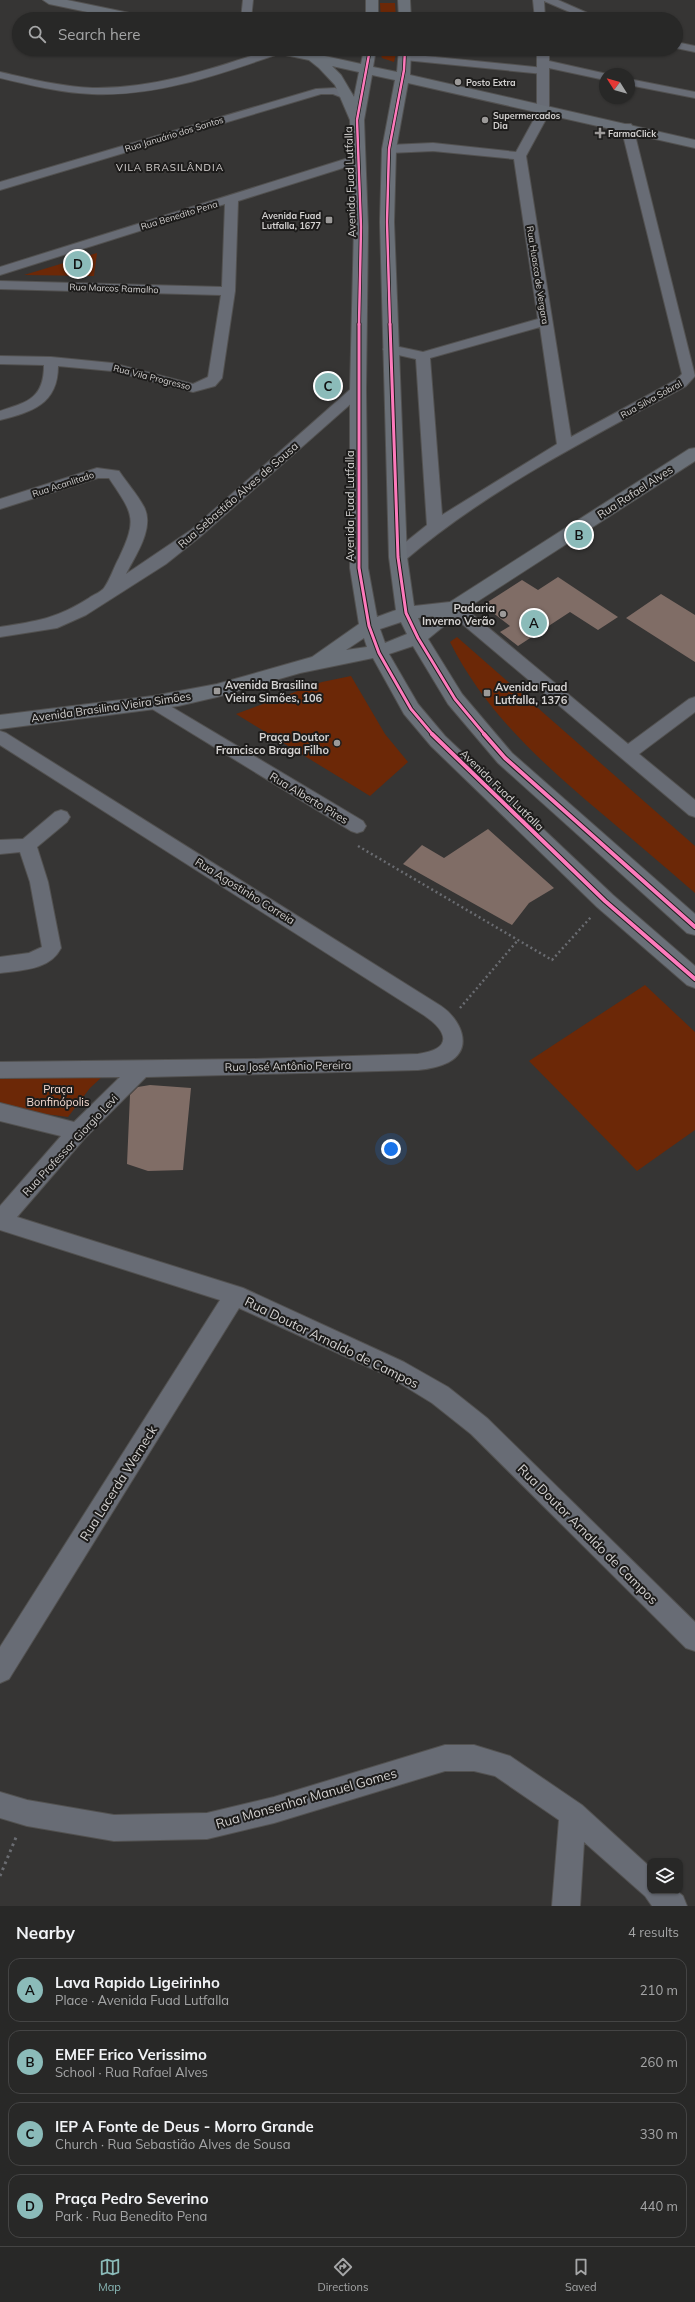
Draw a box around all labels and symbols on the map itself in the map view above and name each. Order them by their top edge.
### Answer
north arrow [599,68,635,104]
marker: Posto Extra [453,77,463,87]
place label: Posto Extra [466,77,516,88]
place label: Supermercados Dia [493,110,561,131]
street label: Rua Januário dos Santos [123,114,225,154]
marker: Supermercados Dia [480,115,490,125]
street label: Avenida Fuad Lutfalla [341,126,359,238]
marker: FarmaClick [595,128,605,138]
place label: FarmaClick [608,128,657,139]
district label: VILA BRASILÂNDIA [116,161,224,174]
street label: Rua Benedito Pena [139,198,219,232]
place label: Avenida Fuad Lutfalla, 1677 [262,210,321,231]
marker: Avenida Fuad Lutfalla, 1677 [324,215,334,225]
street label: Rua Huasca de Vergara [525,225,551,325]
pin: D [65,249,91,279]
street label: Rua Marcos Ramalho [69,281,159,295]
street label: Rua Vila Progresso [112,362,192,392]
pin: C [315,371,341,401]
street label: Rua Silva Sobral [618,378,684,420]
street label: Rua Sebastião Alves de Sousa [175,439,301,551]
street label: Avenida Fuad Lutfalla [343,450,357,562]
street label: Rua Rafael Alves [595,462,675,522]
street label: Rua Acanlitado [31,469,95,499]
pin: B [566,520,592,550]
place label: Padaria Inverno Verão [422,601,495,628]
pin: A [521,608,547,638]
marker: Padaria Inverno Verão [498,609,508,619]
place label: Avenida Brasilina Vieira Simões, 106 [224,678,323,705]
place label: Avenida Fuad Lutfalla, 1376 [495,680,568,707]
marker: Avenida Brasilina Vieira Simões, 106 [212,686,222,696]
marker: Avenida Fuad Lutfalla, 1376 [482,688,492,698]
street label: Avenida Brasilina Vieira Simões [30,689,192,725]
place label: Praça Doutor Francisco Braga Filho [216,730,330,757]
marker: Praça Doutor Francisco Braga Filho [332,738,342,748]
street label: Avenida Fuad Lutfalla [457,746,547,834]
street label: Rua Alberto Pires [267,769,351,827]
street label: Rua Agostinho Correia [193,855,297,927]
street label: Rua José Antônio Pereira [225,1058,351,1074]
park label: Praça Bonfinópolis [27,1082,89,1109]
street label: Rua Professor Giorgio Levi [19,1091,121,1199]
your location [381,1139,401,1159]
street label: Rua Doutor Arnaldo de Campos [242,1293,422,1391]
street label: Rua Lacerda Werneck [76,1422,160,1544]
street label: Rua Doutor Arnaldo de Campos [515,1461,661,1607]
street label: Rua Monsenhor Manuel Gomes [214,1764,398,1832]

